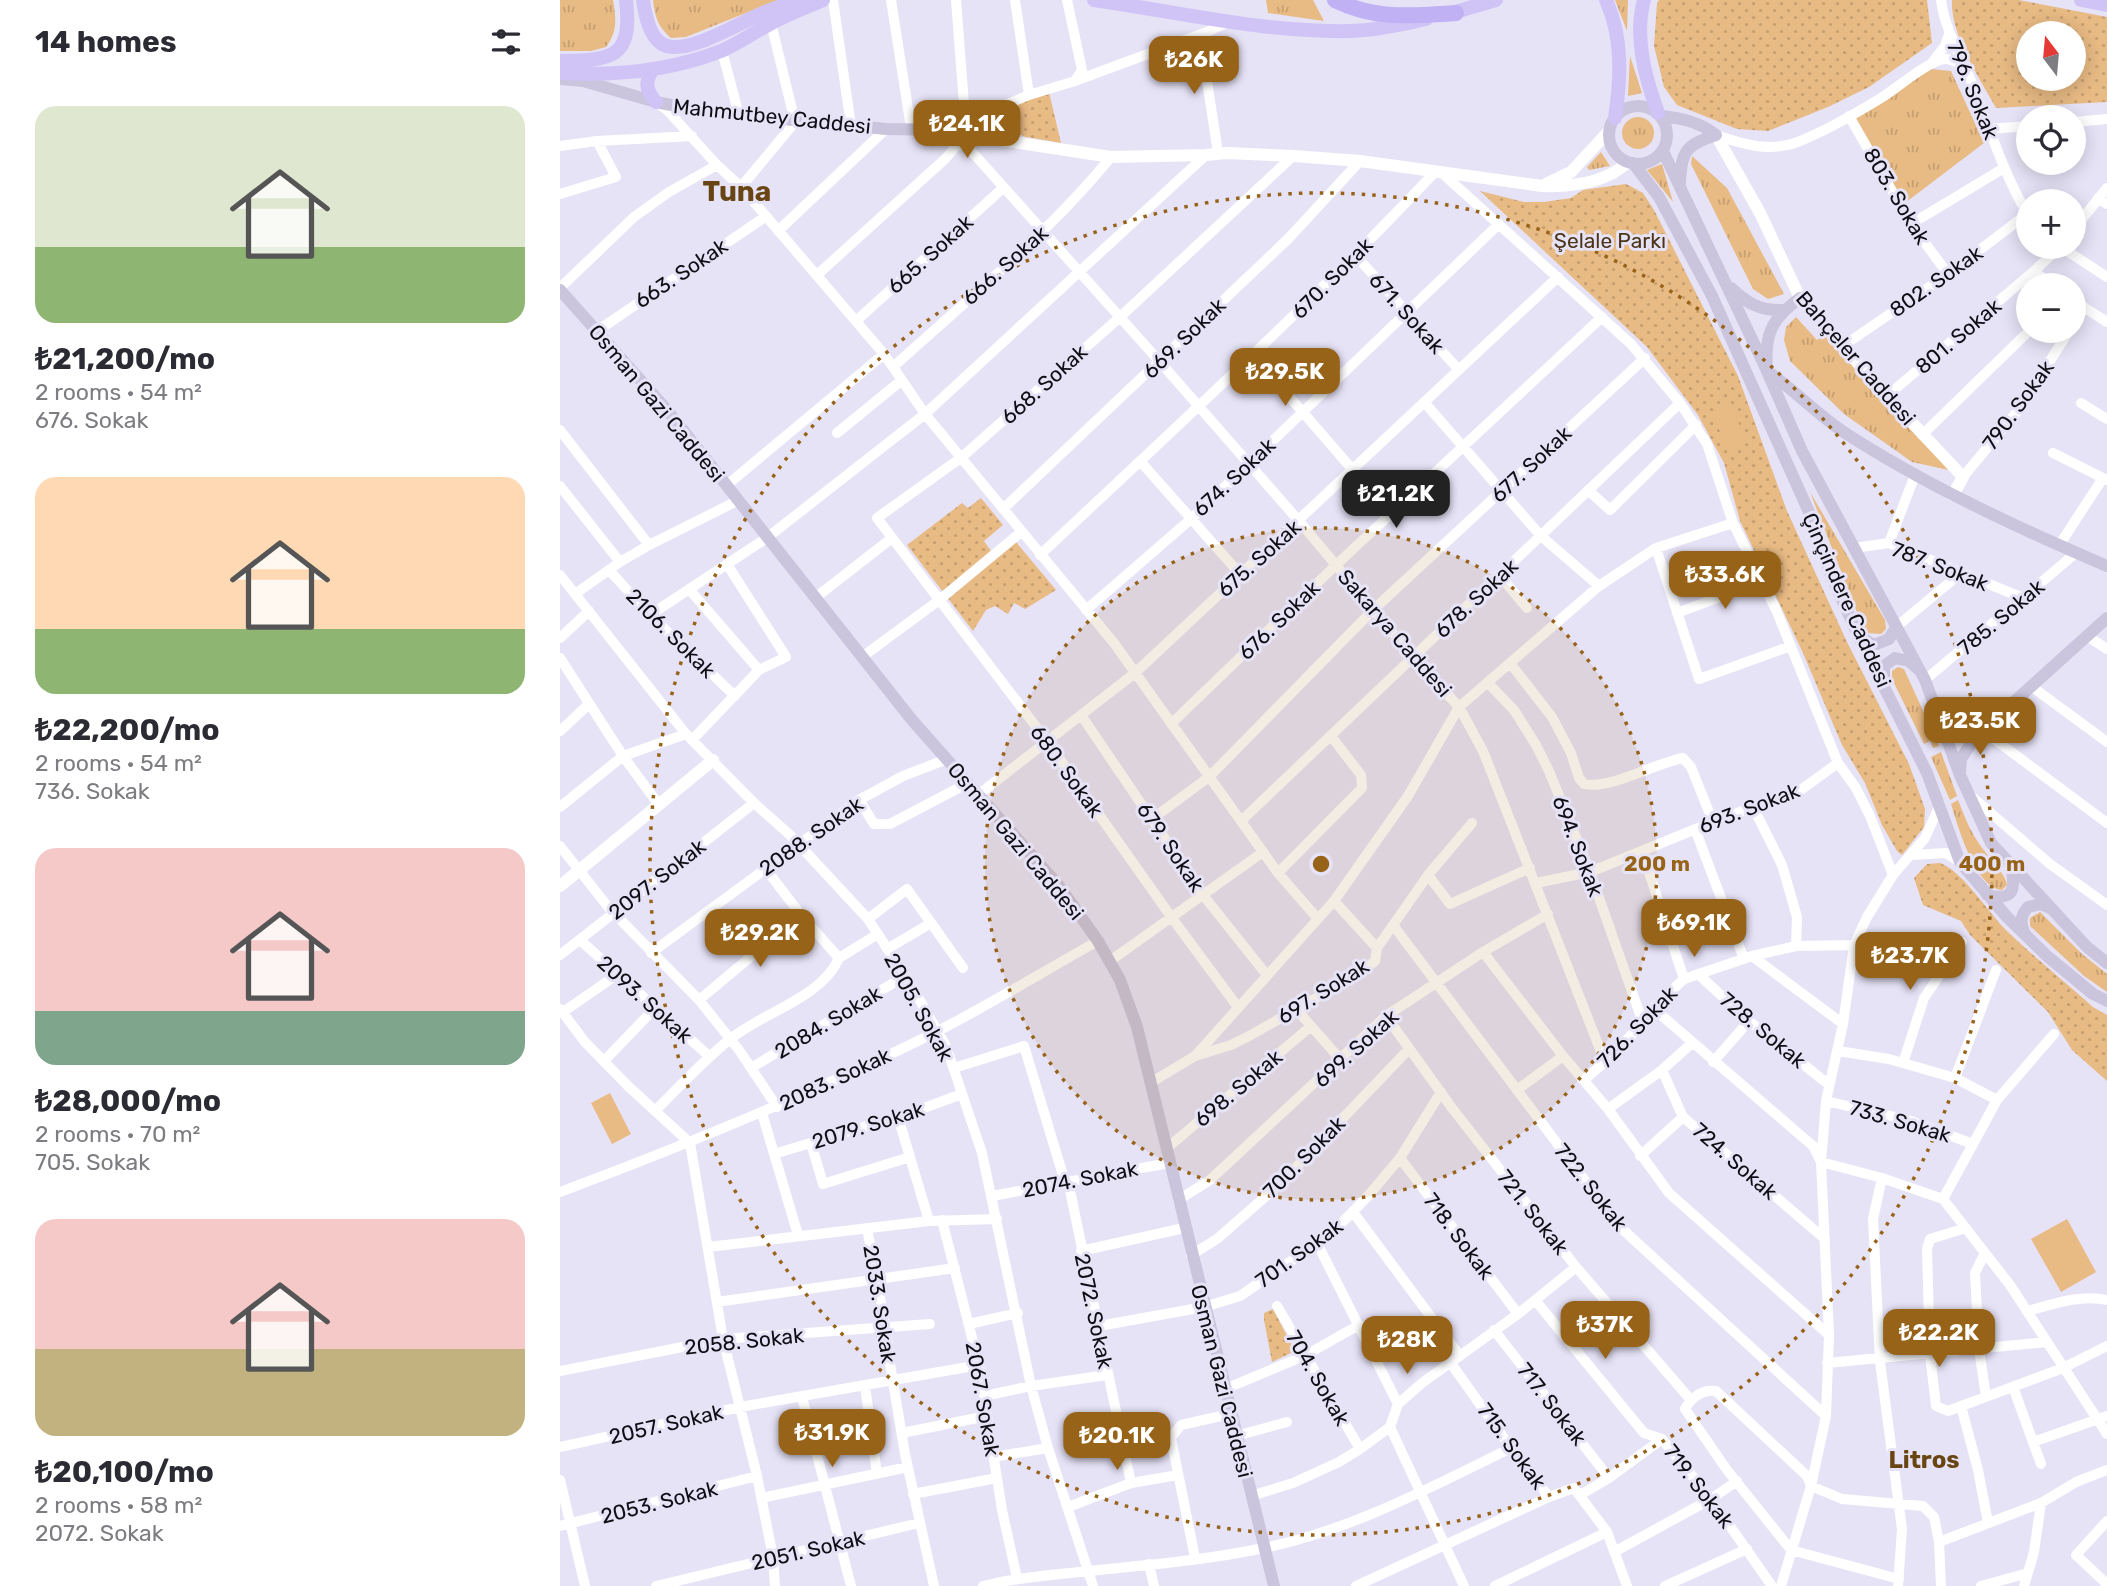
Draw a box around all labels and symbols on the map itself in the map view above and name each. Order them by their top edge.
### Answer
north arrow [2016,21,2086,91]
pin: ₺26K [1153,36,1235,96]
street label: 796. Sokak [1942,37,2004,143]
street label: Mahmutbey Caddesi [672,93,872,139]
pin: ₺24.1K [910,100,1024,160]
street label: 803. Sokak [1858,143,1936,249]
district label: Tuna [703,175,771,208]
street label: 665. Sokak [882,209,978,299]
street label: 666. Sokak [957,220,1053,310]
park label: Şelale Parkı [1554,228,1666,253]
street label: 670. Sokak [1286,232,1378,324]
street label: 663. Sokak [630,233,732,313]
street label: 802. Sokak [1885,240,1987,322]
street label: 671. Sokak [1364,267,1450,359]
street label: Bahçeler Caddesi [1791,286,1921,430]
street label: 669. Sokak [1138,292,1231,383]
street label: 801. Sokak [1910,293,2006,379]
street label: Osman Gazi Caddesi [584,319,730,487]
street label: 668. Sokak [996,339,1092,429]
pin: ₺29.5K [1228,348,1342,408]
street label: 790. Sokak [1977,355,2059,455]
street label: 677. Sokak [1486,420,1576,508]
street label: 674. Sokak [1188,432,1280,521]
pin: ₺21.2K [1339,470,1453,530]
street label: Çinçindere Caddesi [1797,509,1897,691]
street label: 675. Sokak [1212,514,1306,602]
street label: 787. Sokak [1888,536,1992,596]
pin: ₺33.6K [1668,552,1782,611]
street label: 678. Sokak [1429,553,1523,643]
street label: Sakarya Caddesi [1333,564,1457,702]
street label: 785. Sokak [1953,574,2049,660]
street label: 676. Sokak [1233,575,1325,665]
street label: 2106. Sokak [621,583,721,683]
pin: ₺23.5K [1923,698,2037,757]
street label: 680. Sokak [1025,720,1109,822]
street label: Osman Gazi Caddesi [943,757,1089,925]
street label: 693. Sokak [1695,777,1803,839]
street label: 2088. Sokak [754,791,868,881]
street label: 694. Sokak [1547,792,1609,900]
street label: 679. Sokak [1132,798,1210,897]
street label: 2097. Sokak [604,833,711,925]
text: 200 m [1624,851,1690,876]
text: 400 m [1959,851,2025,876]
centre of rings [1309,852,1333,876]
pin: ₺69.1K [1637,900,1751,959]
pin: ₺29.2K [703,909,817,969]
pin: ₺23.7K [1853,932,1967,992]
street label: 2005. Sokak [879,949,959,1066]
street label: 2093. Sokak [592,950,698,1048]
street label: 697. Sokak [1273,953,1373,1029]
street label: 2084. Sokak [770,980,886,1064]
street label: 726. Sokak [1592,981,1682,1073]
street label: 728. Sokak [1715,987,1811,1073]
street label: 699. Sokak [1309,1004,1403,1092]
street label: 2083. Sokak [775,1042,895,1116]
street label: 698. Sokak [1189,1044,1287,1132]
street label: 733. Sokak [1846,1095,1954,1147]
street label: 2079. Sokak [809,1096,927,1154]
street label: 700. Sokak [1258,1111,1350,1203]
street label: 724. Sokak [1687,1117,1783,1205]
street label: 722. Sokak [1549,1138,1633,1236]
street label: 2074. Sokak [1020,1156,1140,1202]
street label: 721. Sokak [1492,1165,1574,1259]
street label: 718. Sokak [1418,1188,1500,1284]
street label: 701. Sokak [1251,1213,1348,1293]
street label: 2033. Sokak [858,1243,902,1365]
street label: 2072. Sokak [1070,1251,1118,1371]
street label: Osman Gazi Caddesi [1186,1282,1258,1480]
pin: ₺37K [1564,1302,1646,1361]
pin: ₺22.2K [1882,1310,1996,1369]
pin: ₺28K [1366,1316,1448,1376]
street label: 2058. Sokak [683,1322,805,1360]
street label: 704. Sokak [1281,1326,1355,1430]
street label: 2067. Sokak [961,1340,1005,1458]
street label: 717. Sokak [1512,1358,1592,1450]
street label: 715. Sokak [1472,1398,1552,1494]
street label: 2057. Sokak [607,1399,726,1449]
pin: ₺31.9K [775,1410,889,1469]
pin: ₺20.1K [1060,1412,1174,1472]
street label: 719. Sokak [1659,1439,1740,1533]
district label: Litros [1888,1446,1960,1474]
street label: 2053. Sokak [598,1475,720,1529]
street label: 2051. Sokak [749,1525,867,1575]

